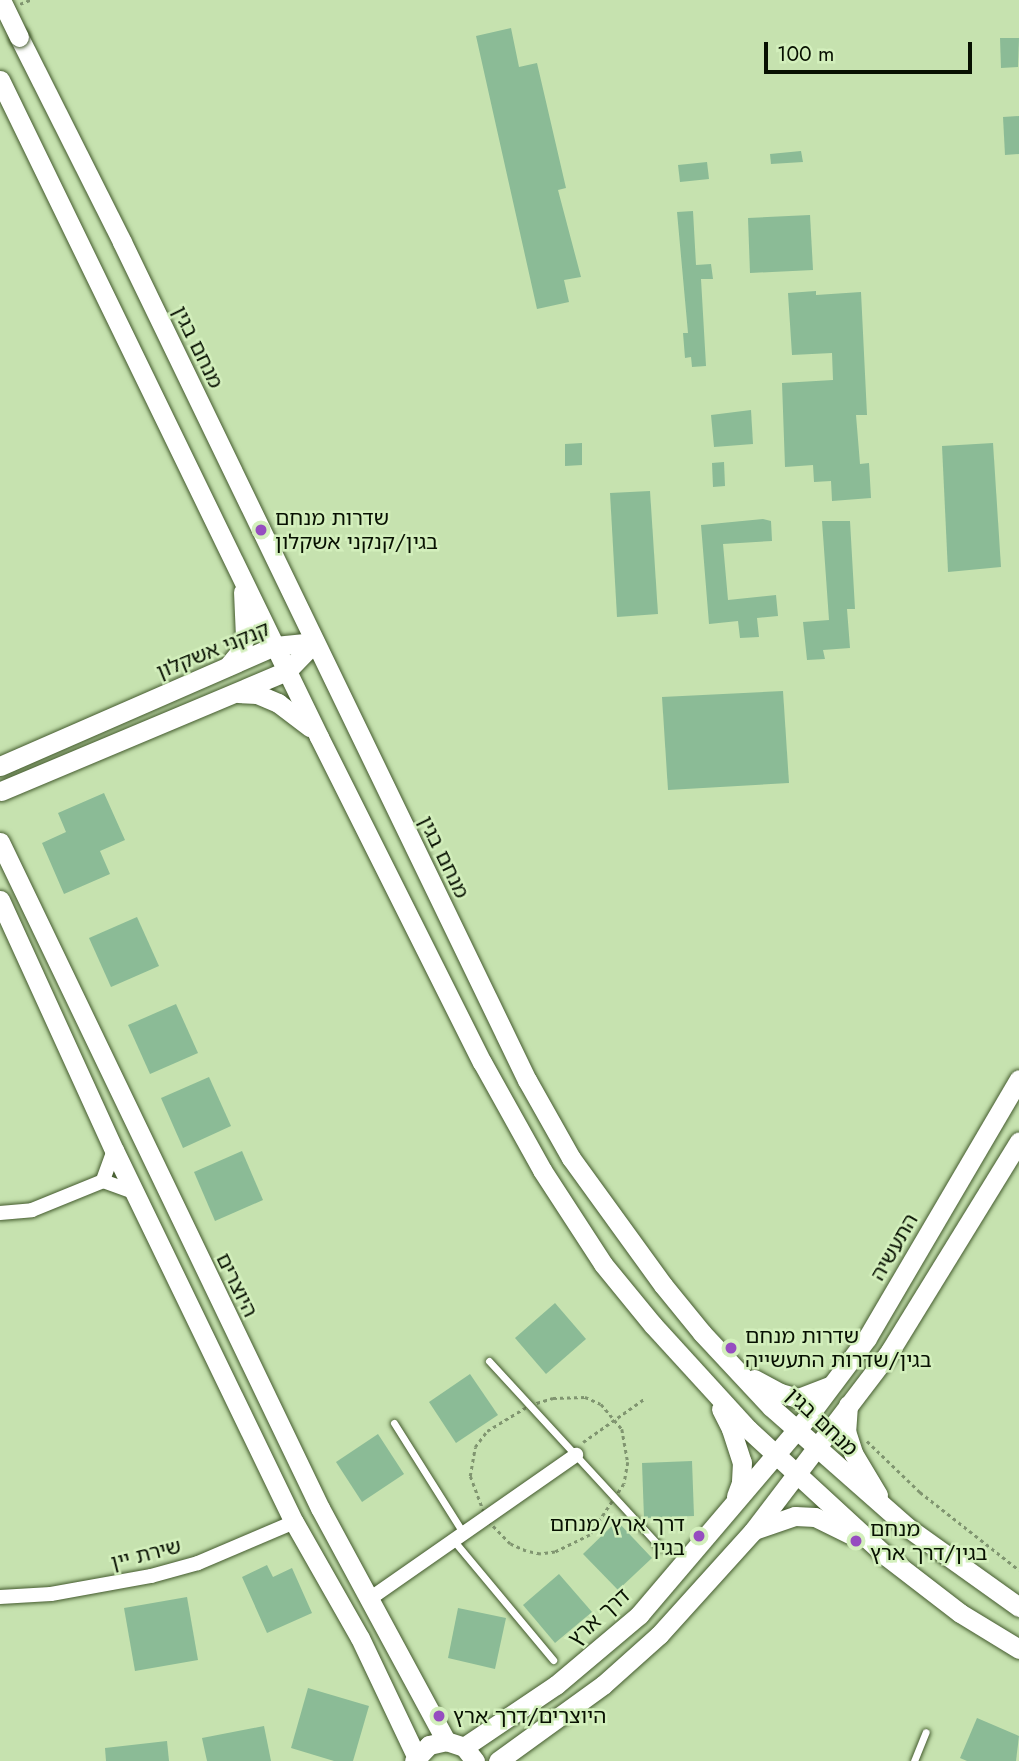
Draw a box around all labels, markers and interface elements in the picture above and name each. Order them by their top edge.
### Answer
scale bar [767,28,975,72]
text: 100 m [777,39,834,69]
street label: מנחם בגין [167,302,229,392]
place label: שדרות מנחם בגין/קנקני אשקלון [275,505,438,555]
marker: שדרות מנחם בגין/קנקני אשקלון [253,522,269,538]
street label: קנקני אשקלון [153,616,273,684]
street label: מנחם בגין [413,812,475,902]
street label: התעשיה [865,1209,923,1285]
street label: היוצרים [211,1249,263,1321]
place label: שדרות מנחם בגין/שדרות התעשייה [745,1323,932,1373]
marker: שדרות מנחם בגין/שדרות התעשייה [723,1340,739,1356]
street label: מנחם בגין [781,1383,863,1461]
place label: דרך ארץ/מנחם בגין [550,1511,685,1561]
place label: מנחם בגין/דרך ארץ [870,1516,988,1566]
marker: דרך ארץ/מנחם בגין [691,1528,707,1544]
street label: שירת יין [108,1533,184,1575]
marker: מנחם בגין/דרך ארץ [848,1533,864,1549]
street label: דרך ארץ [563,1583,635,1651]
place label: היוצרים/דרך ארץ [453,1703,606,1729]
marker: היוצרים/דרך ארץ [431,1708,447,1724]

